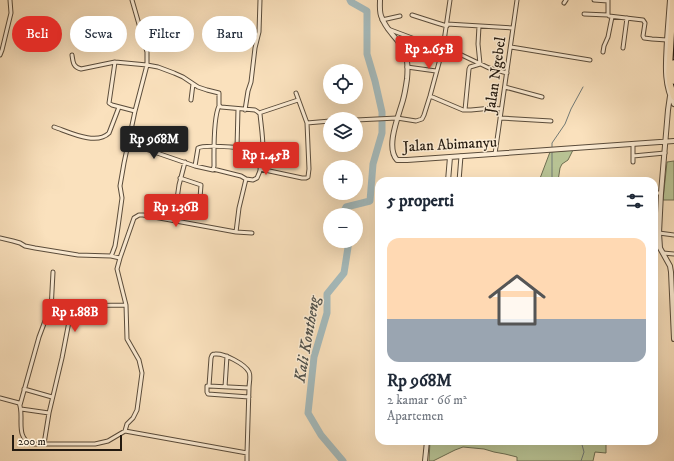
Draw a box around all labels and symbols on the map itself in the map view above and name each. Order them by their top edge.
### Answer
street label: Jalan Ngebel [480,35,510,117]
pin: Rp 2.65B [388,36,470,70]
pin: Rp 968M [117,126,191,160]
street label: Jalan Abimanyu [401,133,498,157]
pin: Rp 1.45B [225,142,307,176]
pin: Rp 1.36B [135,194,217,228]
water label: Kali Kontheng [289,293,325,385]
pin: Rp 1.88B [34,299,116,333]
scale bar [12,433,122,452]

